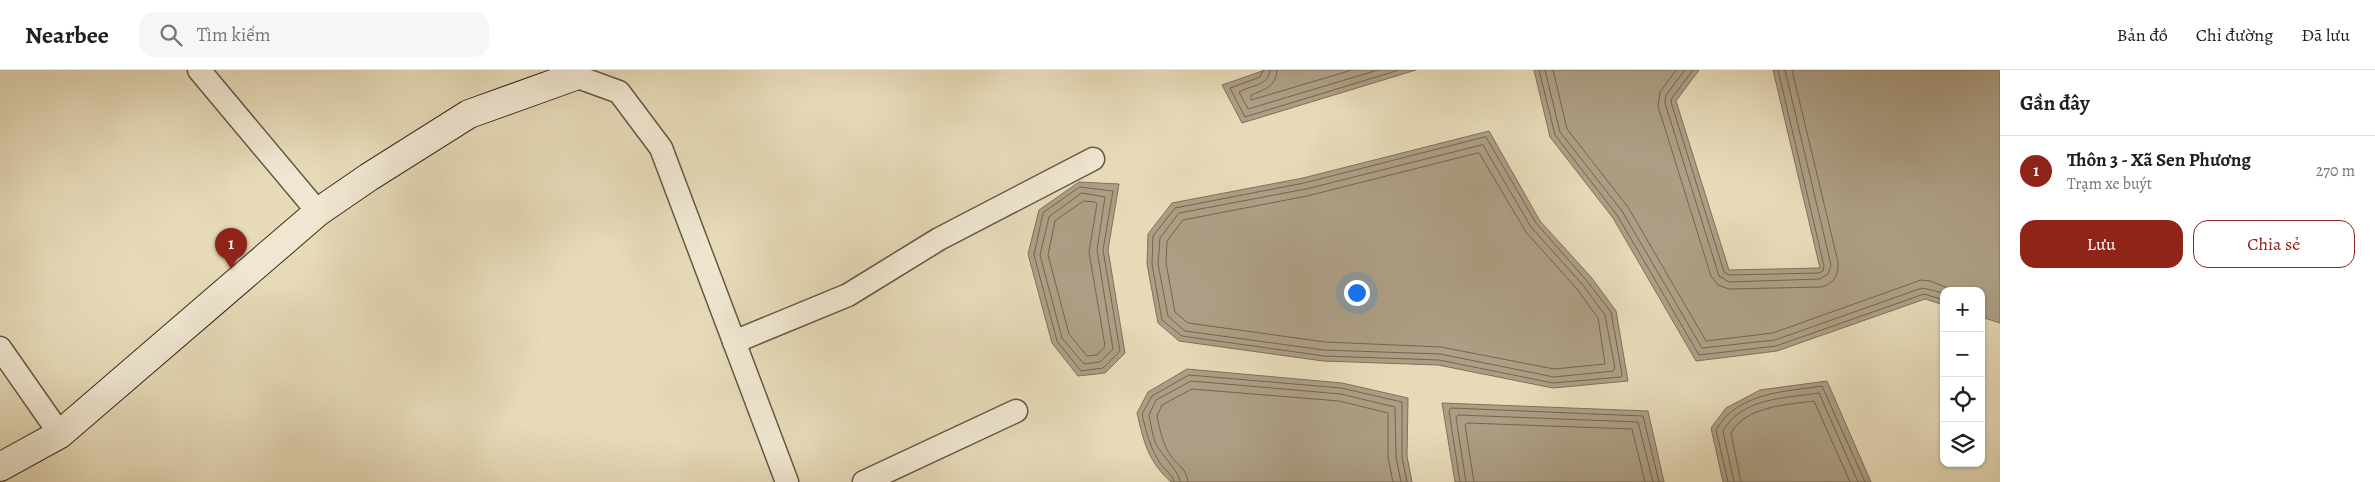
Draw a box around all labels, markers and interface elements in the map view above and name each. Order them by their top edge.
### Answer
search box [139,12,489,57]
text: Nearbee [25,19,109,51]
icon: search [157,21,185,49]
text: Tìm kiếm [197,22,271,48]
text: Bản đồ [2117,23,2168,47]
text: Chỉ đường [2196,23,2273,47]
text: Đã lưu [2301,23,2350,47]
text: Gần đây [2020,89,2090,117]
text: Thôn 3 - Xã Sen Phương [2067,147,2251,173]
text: 1 [2033,160,2039,182]
text: 270 m [2316,160,2355,182]
text: Trạm xe buýt [2067,173,2152,195]
button: Lưu [2020,220,2183,268]
button: Chia sẻ [2193,220,2355,268]
pin: 1 [215,228,247,269]
your location [1344,280,1370,306]
map controls [1940,287,1985,467]
button: + [1940,287,1985,332]
button: − [1940,332,1985,377]
button: locate [1940,377,1985,422]
button: layers [1940,422,1985,467]

